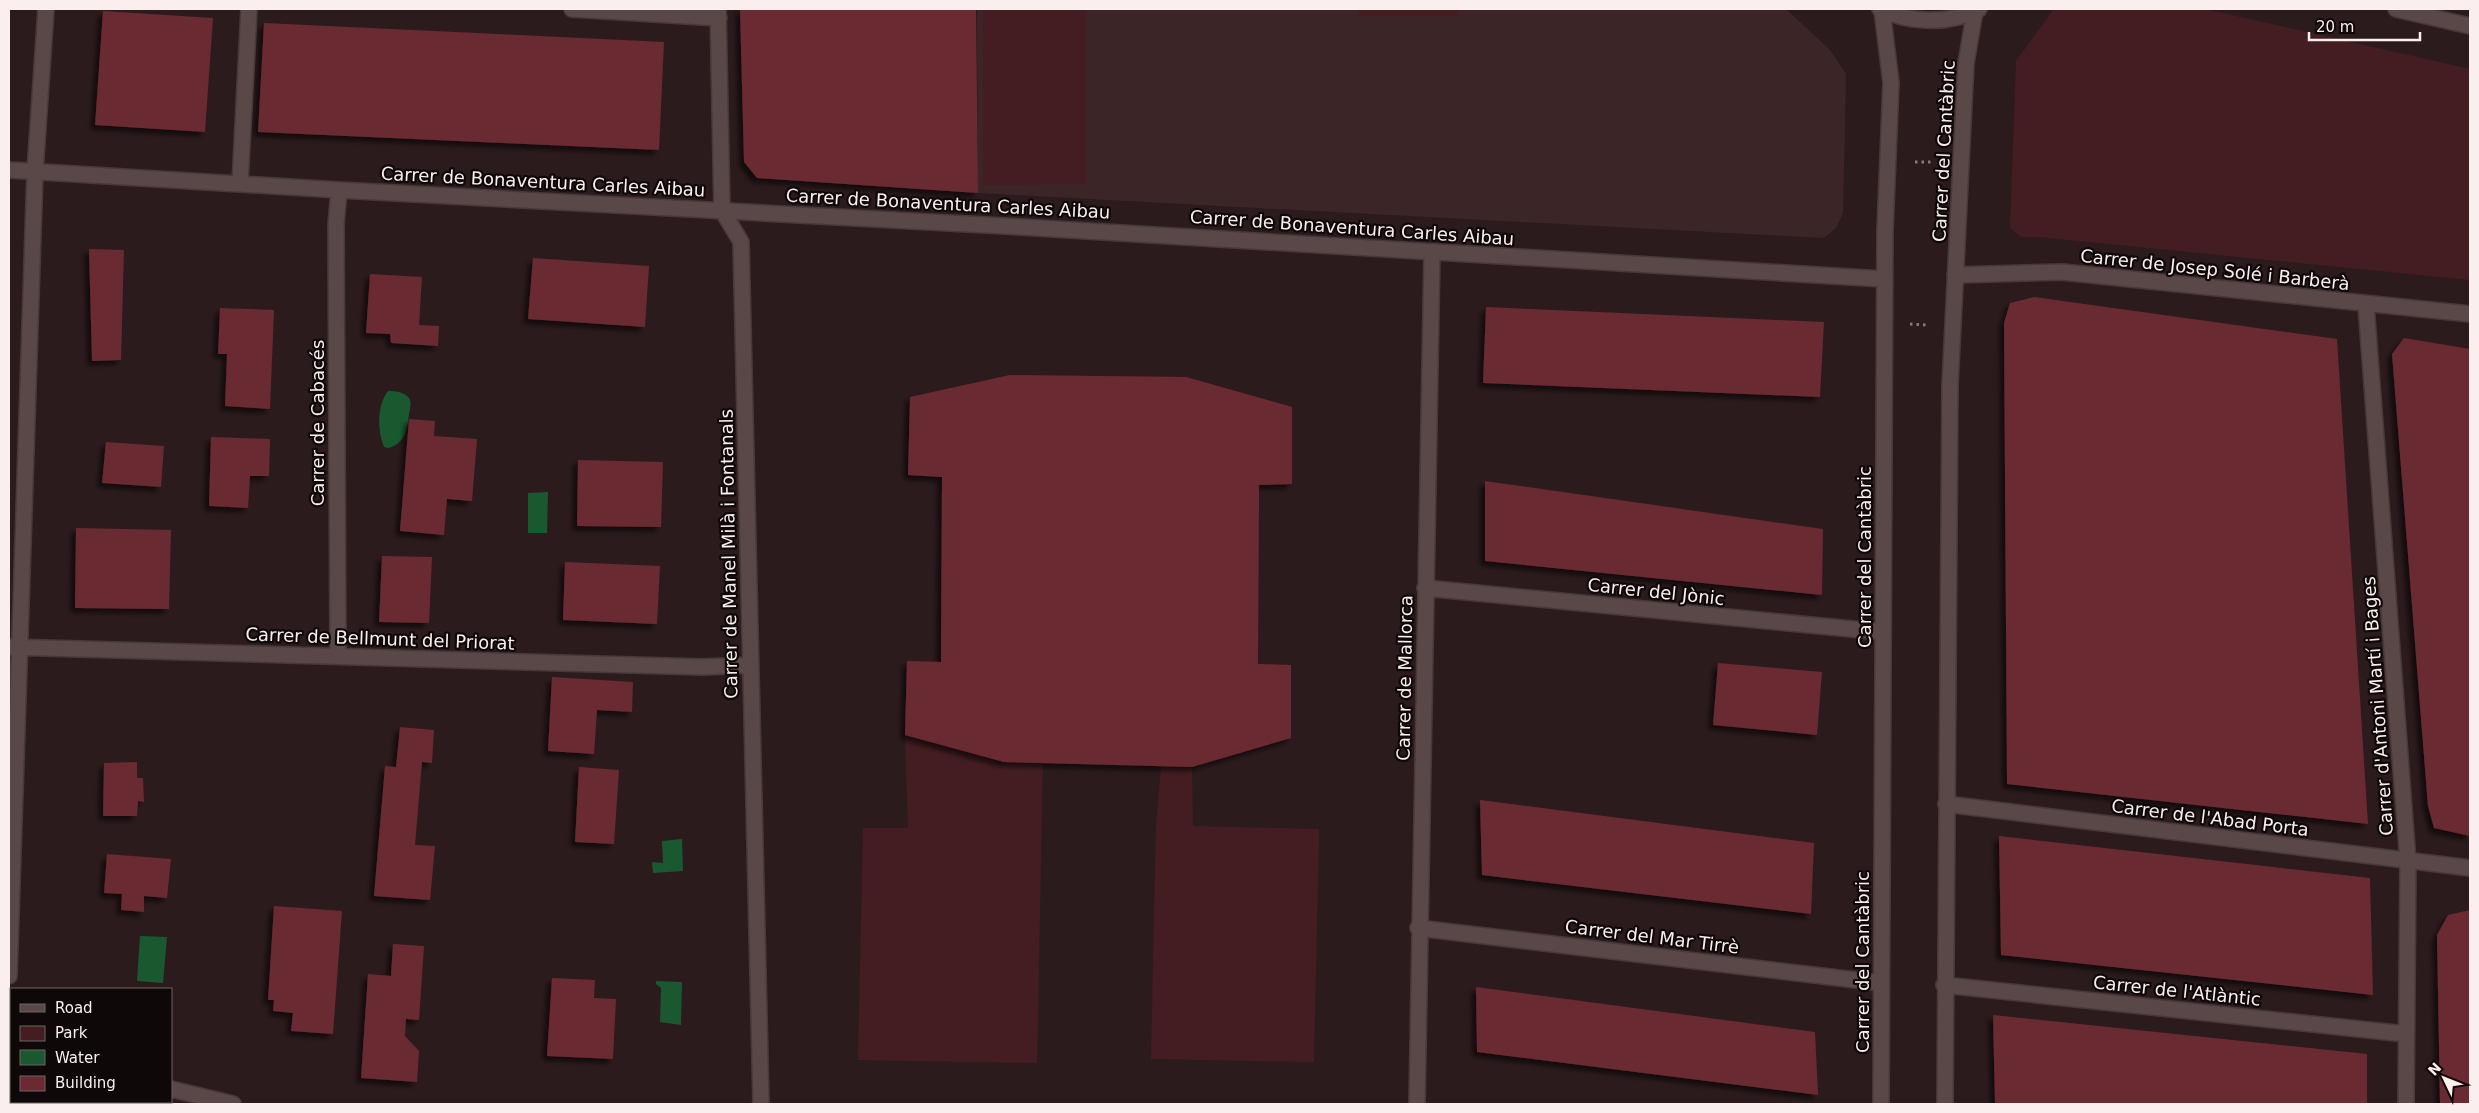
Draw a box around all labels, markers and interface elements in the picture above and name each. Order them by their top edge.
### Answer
scale bar [2309,10,2420,42]
text: 20 m [2316,18,2354,36]
street label: Carrer del Cantàbric [1928,60,1959,242]
street label: Carrer de Bonaventura Carles Aibau [380,163,706,200]
street label: Carrer de Bonaventura Carles Aibau [785,185,1111,222]
street label: Carrer de Bonaventura Carles Aibau [1189,206,1515,249]
street label: Carrer de Josep Solé i Barberà [2079,245,2351,294]
street label: Carrer de Cabacés [307,340,328,506]
street label: Carrer de Manel Milà i Fontanals [715,409,742,699]
street label: Carrer del Cantàbric [1854,466,1875,648]
street label: Carrer del Jònic [1586,574,1726,609]
street label: Carrer d'Antoni Martí i Bages [2358,576,2397,836]
street label: Carrer de Mallorca [1393,595,1416,761]
street label: Carrer de Bellmunt del Priorat [245,623,515,654]
street label: Carrer de l'Abad Porta [2110,795,2310,840]
street label: Carrer del Cantàbric [1852,871,1873,1053]
street label: Carrer del Mar Tirrè [1564,915,1740,958]
street label: Carrer de l'Atlàntic [2092,971,2262,1010]
legend [10,988,172,1103]
text: Road [55,999,93,1017]
text: Park [55,1024,88,1042]
text: Water [55,1049,100,1067]
north arrow [2419,1053,2469,1103]
text: N [2425,1059,2444,1079]
text: Building [55,1074,116,1092]

